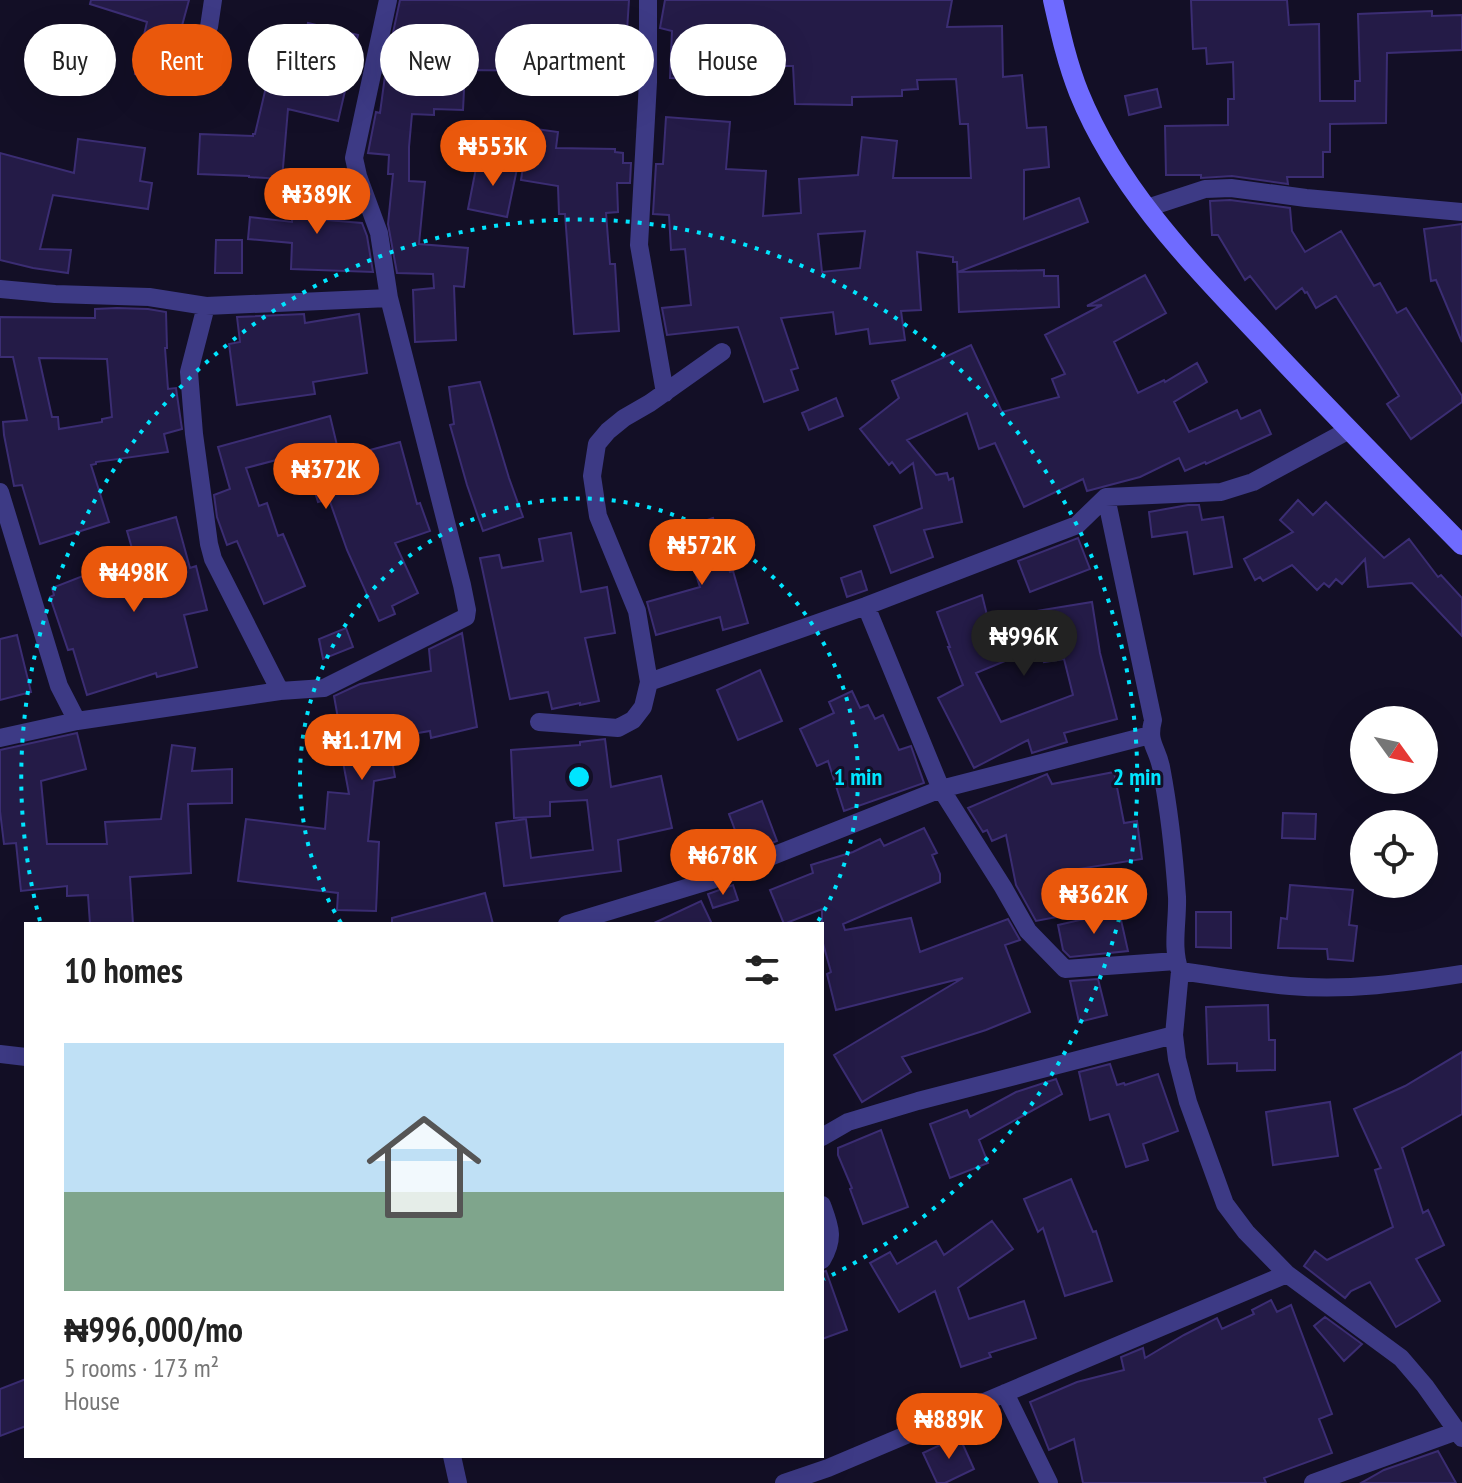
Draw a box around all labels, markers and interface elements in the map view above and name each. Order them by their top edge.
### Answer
chip: Buy [24,24,116,96]
chip: Rent [132,24,232,96]
chip: Filters [248,24,364,96]
chip: New [380,24,479,96]
chip: Apartment [495,24,654,96]
chip: House [670,24,786,96]
pin: ₦553K [437,120,549,188]
text: ₦553K [458,129,528,162]
pin: ₦389K [261,168,373,236]
text: ₦389K [282,177,352,210]
pin: ₦372K [270,443,382,511]
text: ₦372K [291,452,361,485]
pin: ₦572K [646,519,758,587]
text: ₦572K [667,528,737,561]
pin: ₦498K [78,546,190,614]
text: ₦498K [99,555,169,588]
pin: ₦996K [968,610,1080,678]
text: ₦996K [989,619,1059,652]
north arrow [1350,706,1438,794]
map controls [1350,706,1438,898]
pin: ₦1.17M [297,714,427,782]
text: ₦1.17M [323,723,401,756]
text: 1 min [834,761,882,792]
text: 2 min [1113,761,1161,792]
centre of rings [565,763,593,791]
button: locate [1350,810,1438,898]
pin: ₦678K [667,829,779,897]
text: ₦678K [688,838,758,871]
pin: ₦362K [1038,868,1150,936]
text: ₦362K [1059,877,1129,910]
text: 10 homes [64,948,183,992]
icon: filters [740,948,784,992]
icon: home [352,1095,496,1239]
text: ₦996,000/mo [64,1307,243,1351]
text: 5 rooms · 173 m² [64,1351,219,1384]
text: House [64,1384,120,1417]
pin: ₦889K [893,1393,1005,1461]
text: ₦889K [914,1402,984,1435]

